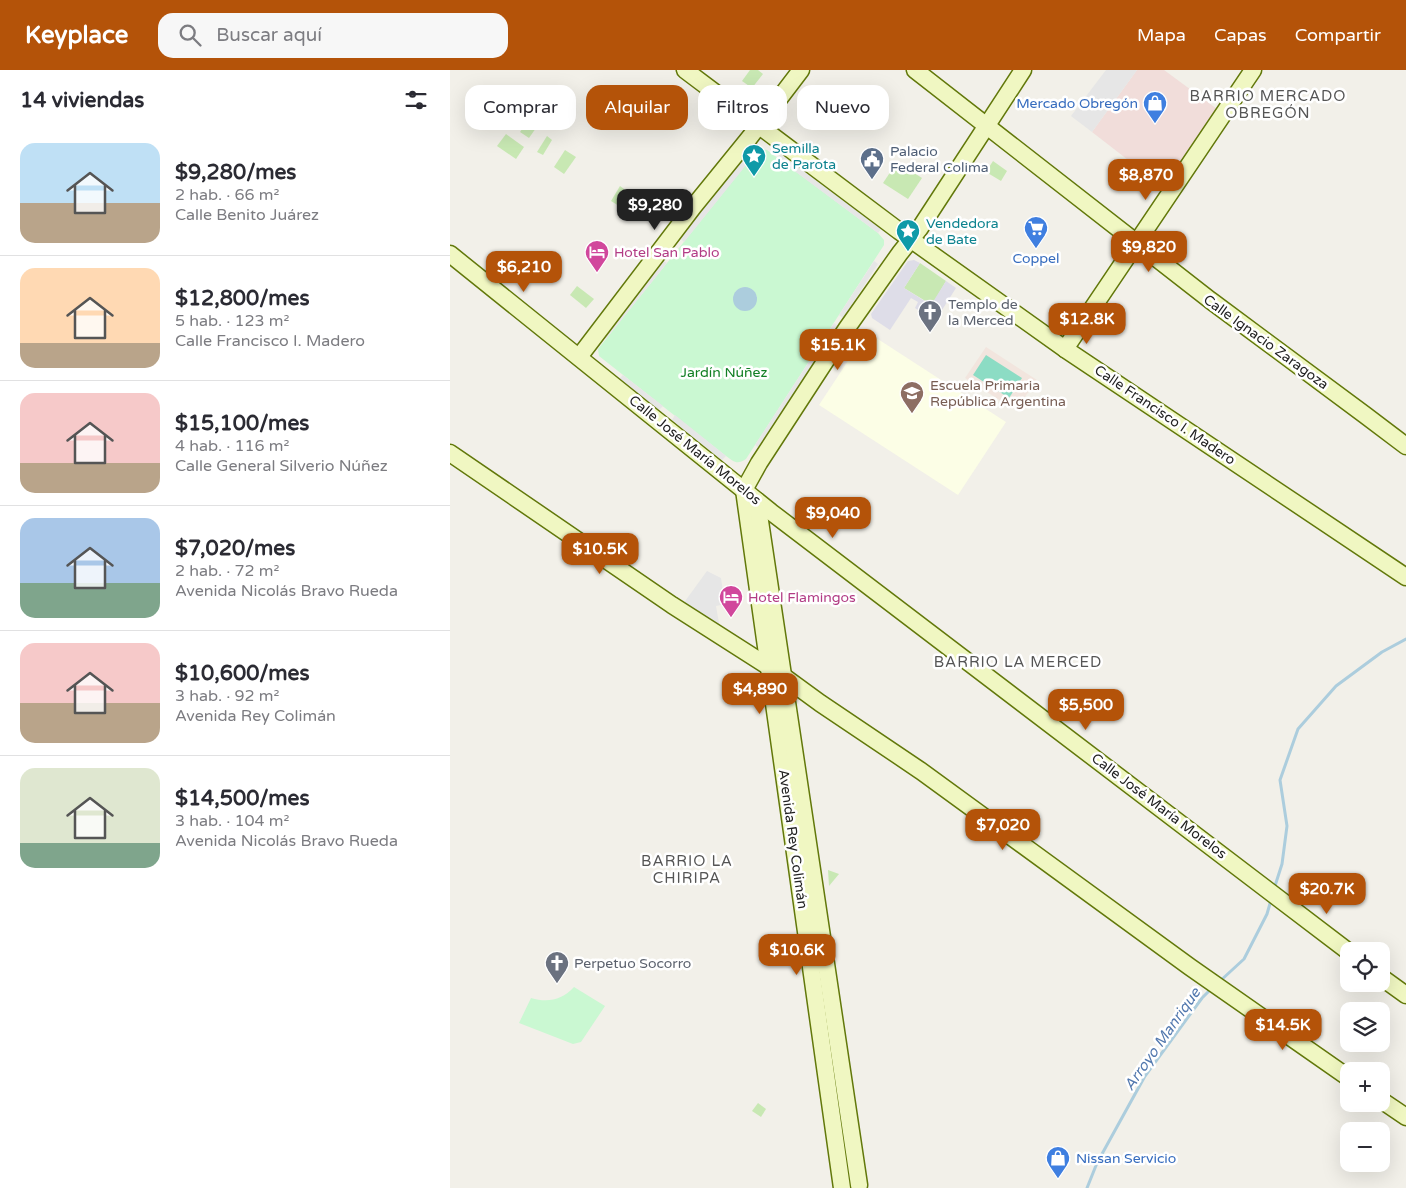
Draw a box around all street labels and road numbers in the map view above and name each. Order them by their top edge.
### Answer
street label: Calle Ignacio Zaragoza [1200,291,1332,393]
street label: Calle Francisco I. Madero [1091,361,1239,469]
street label: Calle José María Morelos [626,392,765,509]
street label: Calle José María Morelos [1088,750,1230,863]
street label: Avenida Rey Colimán [775,768,811,910]

